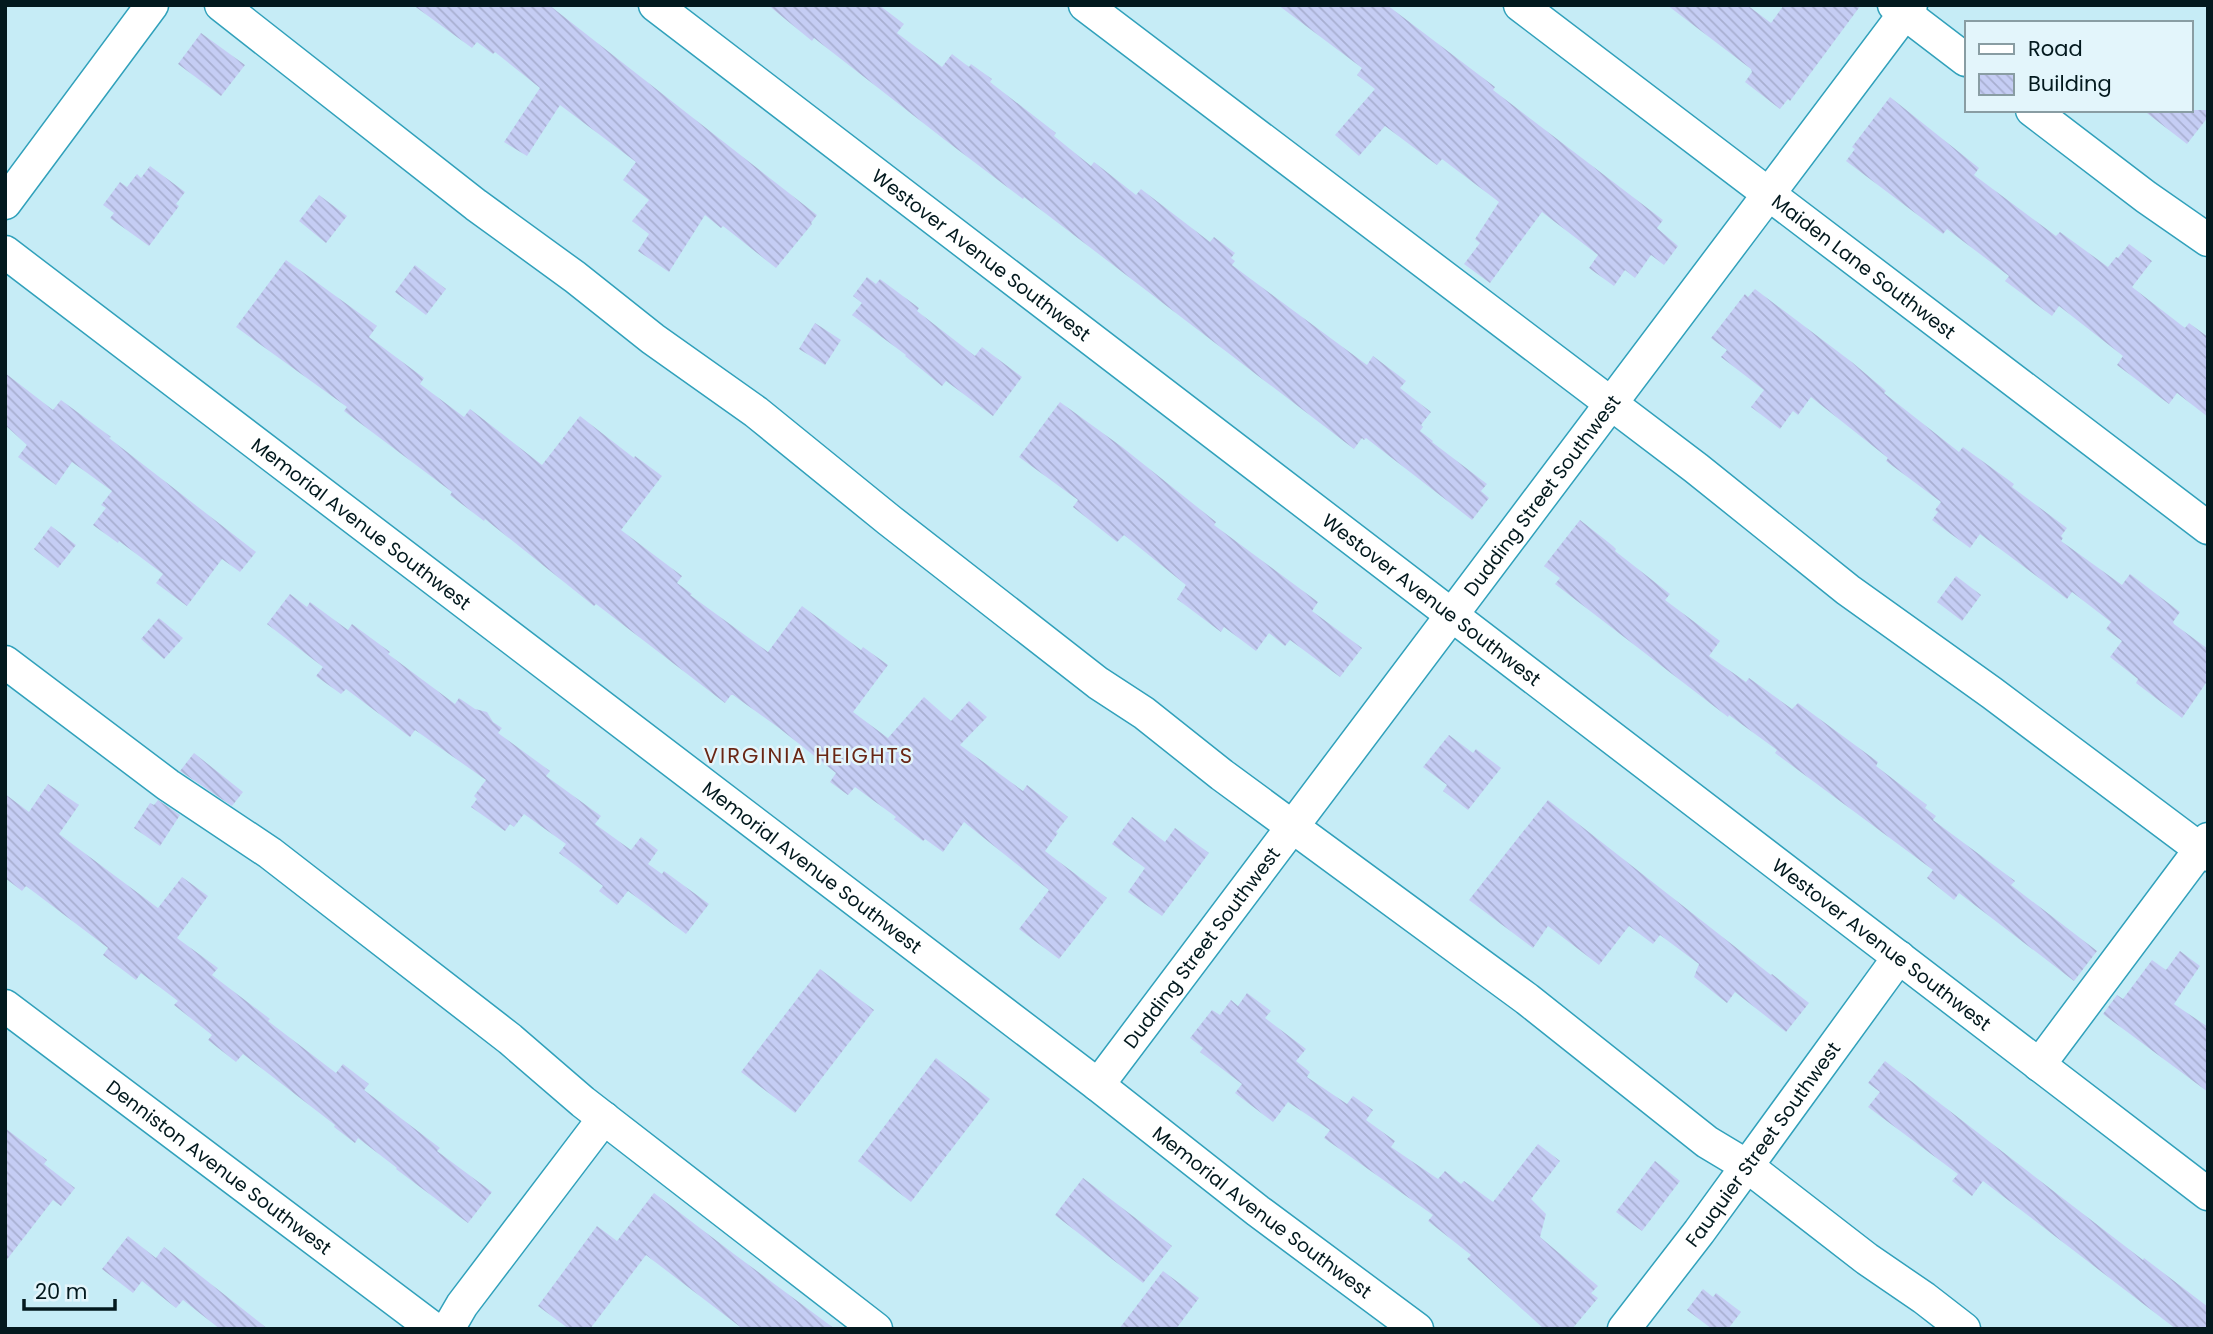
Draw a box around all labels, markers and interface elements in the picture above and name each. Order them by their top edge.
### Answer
legend [1965,21,2192,112]
text: Road [2028,34,2083,63]
text: Building [2028,69,2112,98]
street label: Westover Avenue Southwest [866,163,1096,348]
street label: Maiden Lane Southwest [1766,188,1961,346]
street label: Dudding Street Southwest [1458,389,1627,602]
street label: Memorial Avenue Southwest [246,432,476,616]
street label: Westover Avenue Southwest [1316,507,1546,693]
district label: VIRGINIA HEIGHTS [704,741,914,770]
street label: Memorial Avenue Southwest [697,775,927,960]
street label: Dudding Street Southwest [1117,842,1287,1054]
street label: Westover Avenue Southwest [1766,852,1997,1037]
street label: Fauquier Street Southwest [1679,1036,1847,1253]
street label: Denniston Avenue Southwest [101,1074,337,1261]
street label: Memorial Avenue Southwest [1147,1120,1377,1305]
scale bar [24,1268,116,1312]
text: 20 m [35,1277,88,1306]

